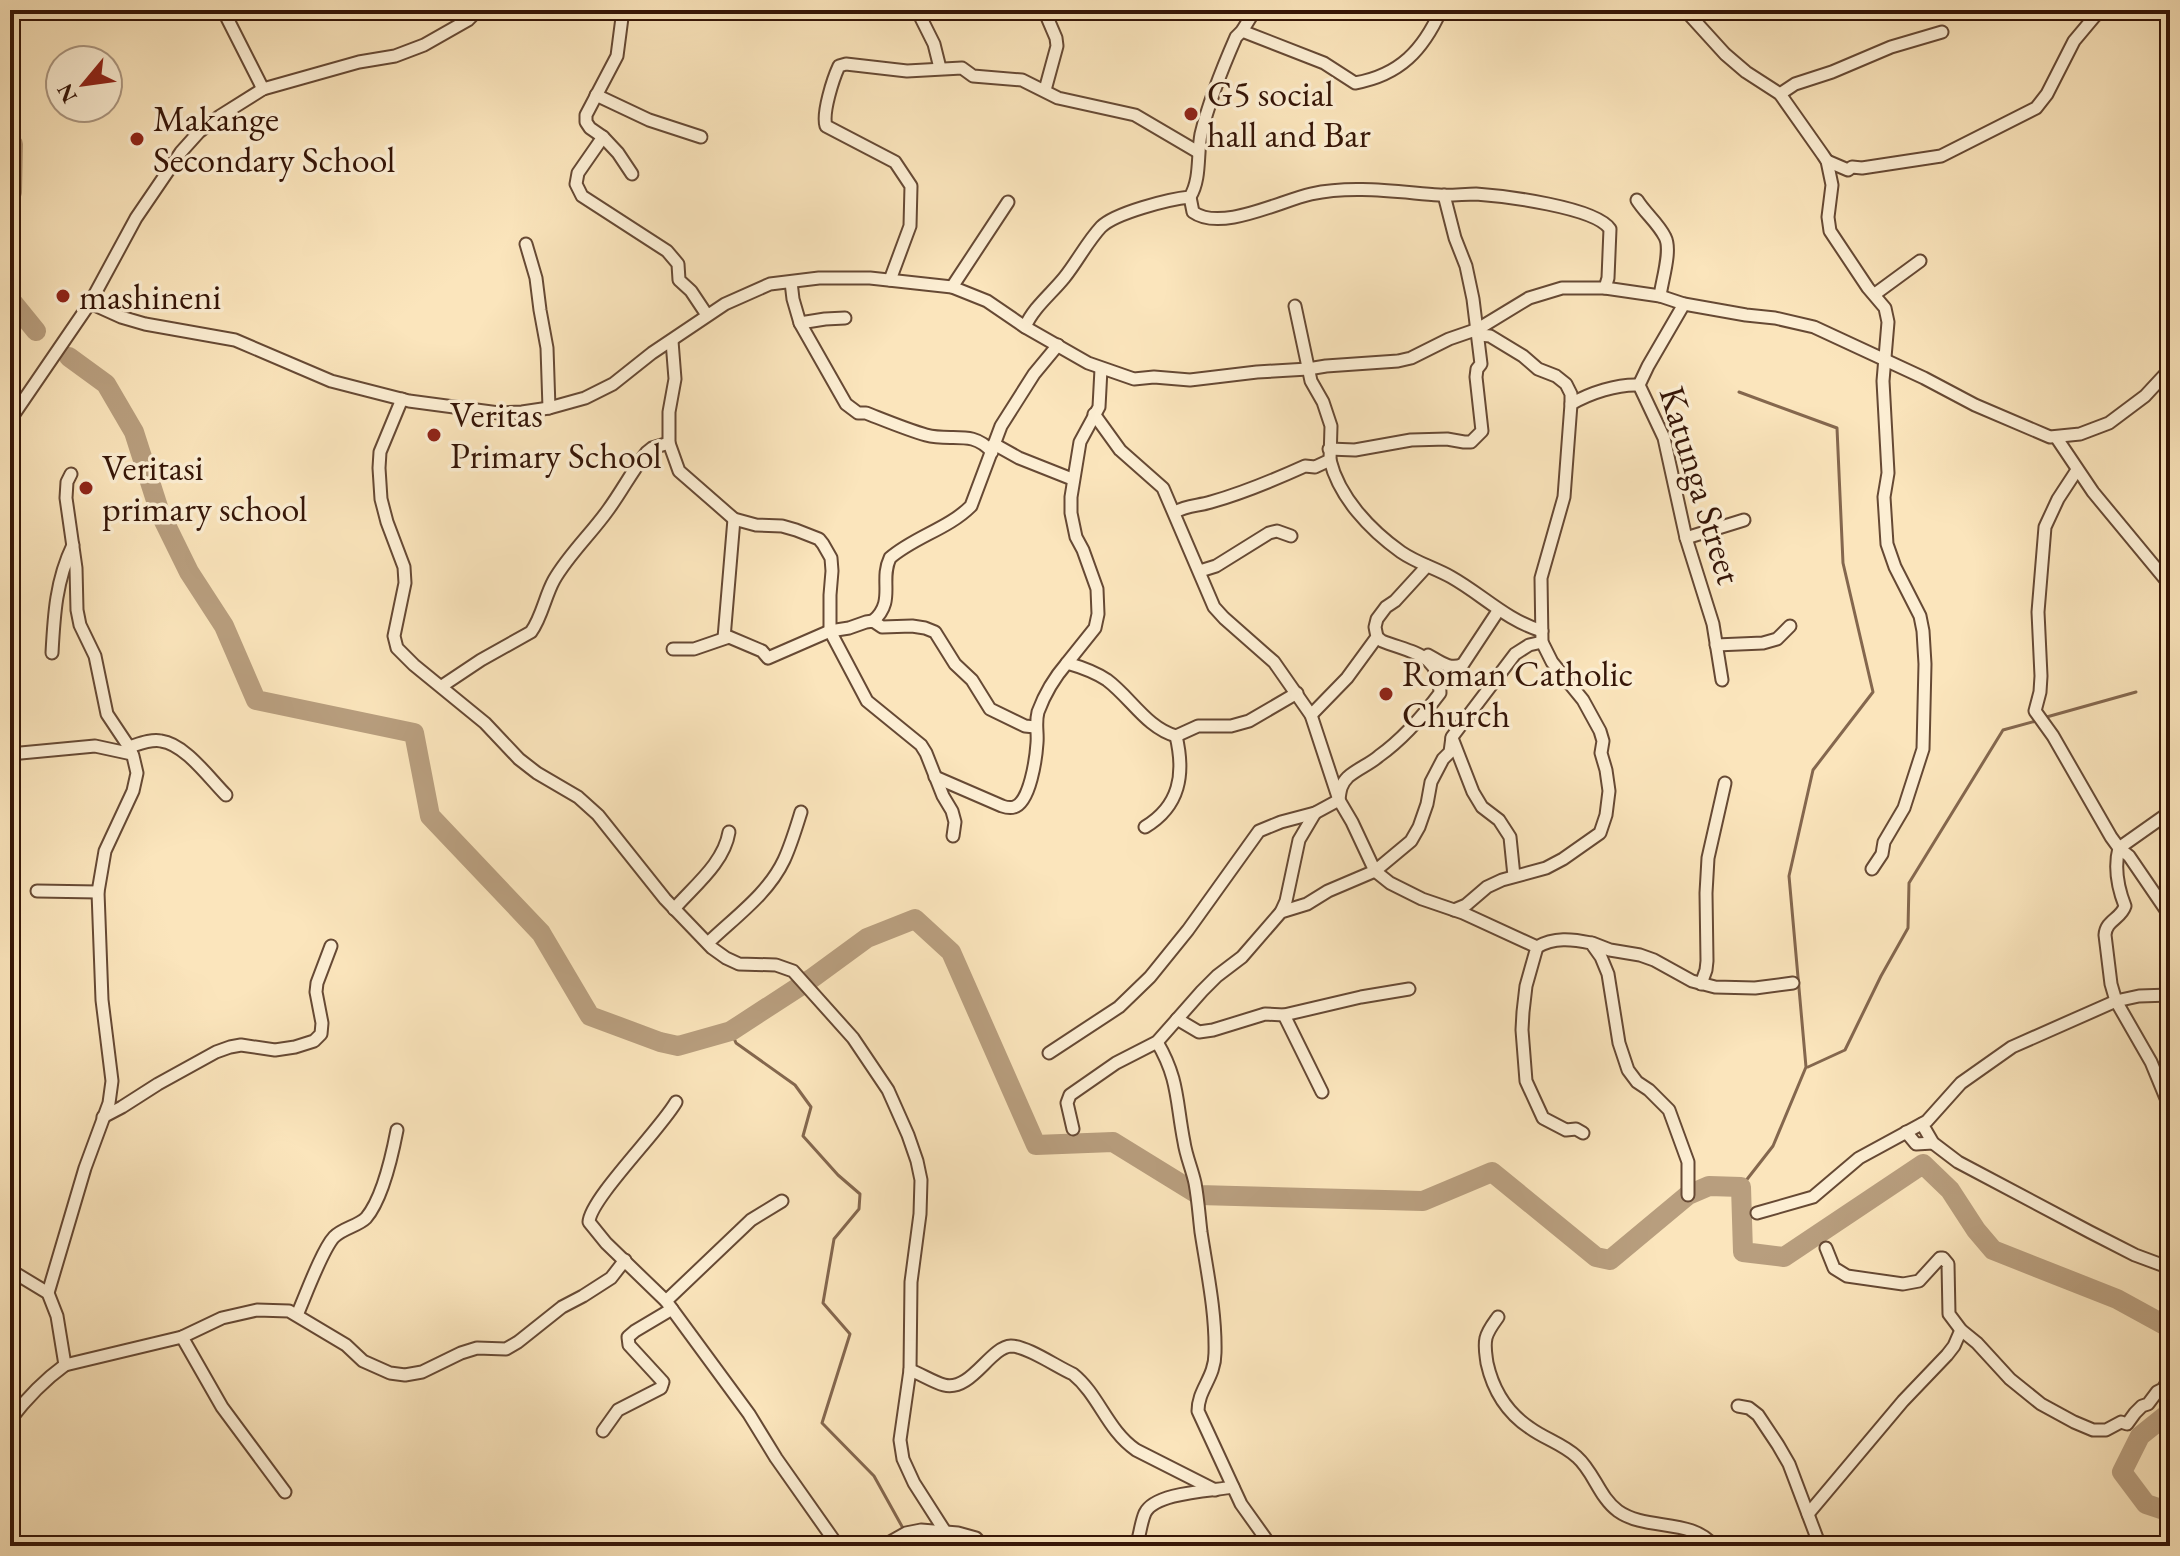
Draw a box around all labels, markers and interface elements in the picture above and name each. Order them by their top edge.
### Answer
north arrow [44,44,124,124]
place label: G5 social hall and Bar [1207,70,1371,158]
text: N [50,78,84,108]
place label: Makange Secondary School [153,95,395,183]
marker: G5 social hall and Bar [1182,105,1200,123]
marker: Makange Secondary School [128,130,146,148]
place label: mashineni [79,273,221,320]
marker: mashineni [54,287,72,305]
street label: Katunga Street [1649,380,1754,590]
place label: Veritas Primary School [450,391,662,479]
marker: Veritas Primary School [425,426,443,444]
place label: Veritasi primary school [102,444,307,532]
marker: Veritasi primary school [77,479,95,497]
place label: Roman Catholic Church [1402,650,1633,738]
marker: Roman Catholic Church [1377,685,1395,703]

